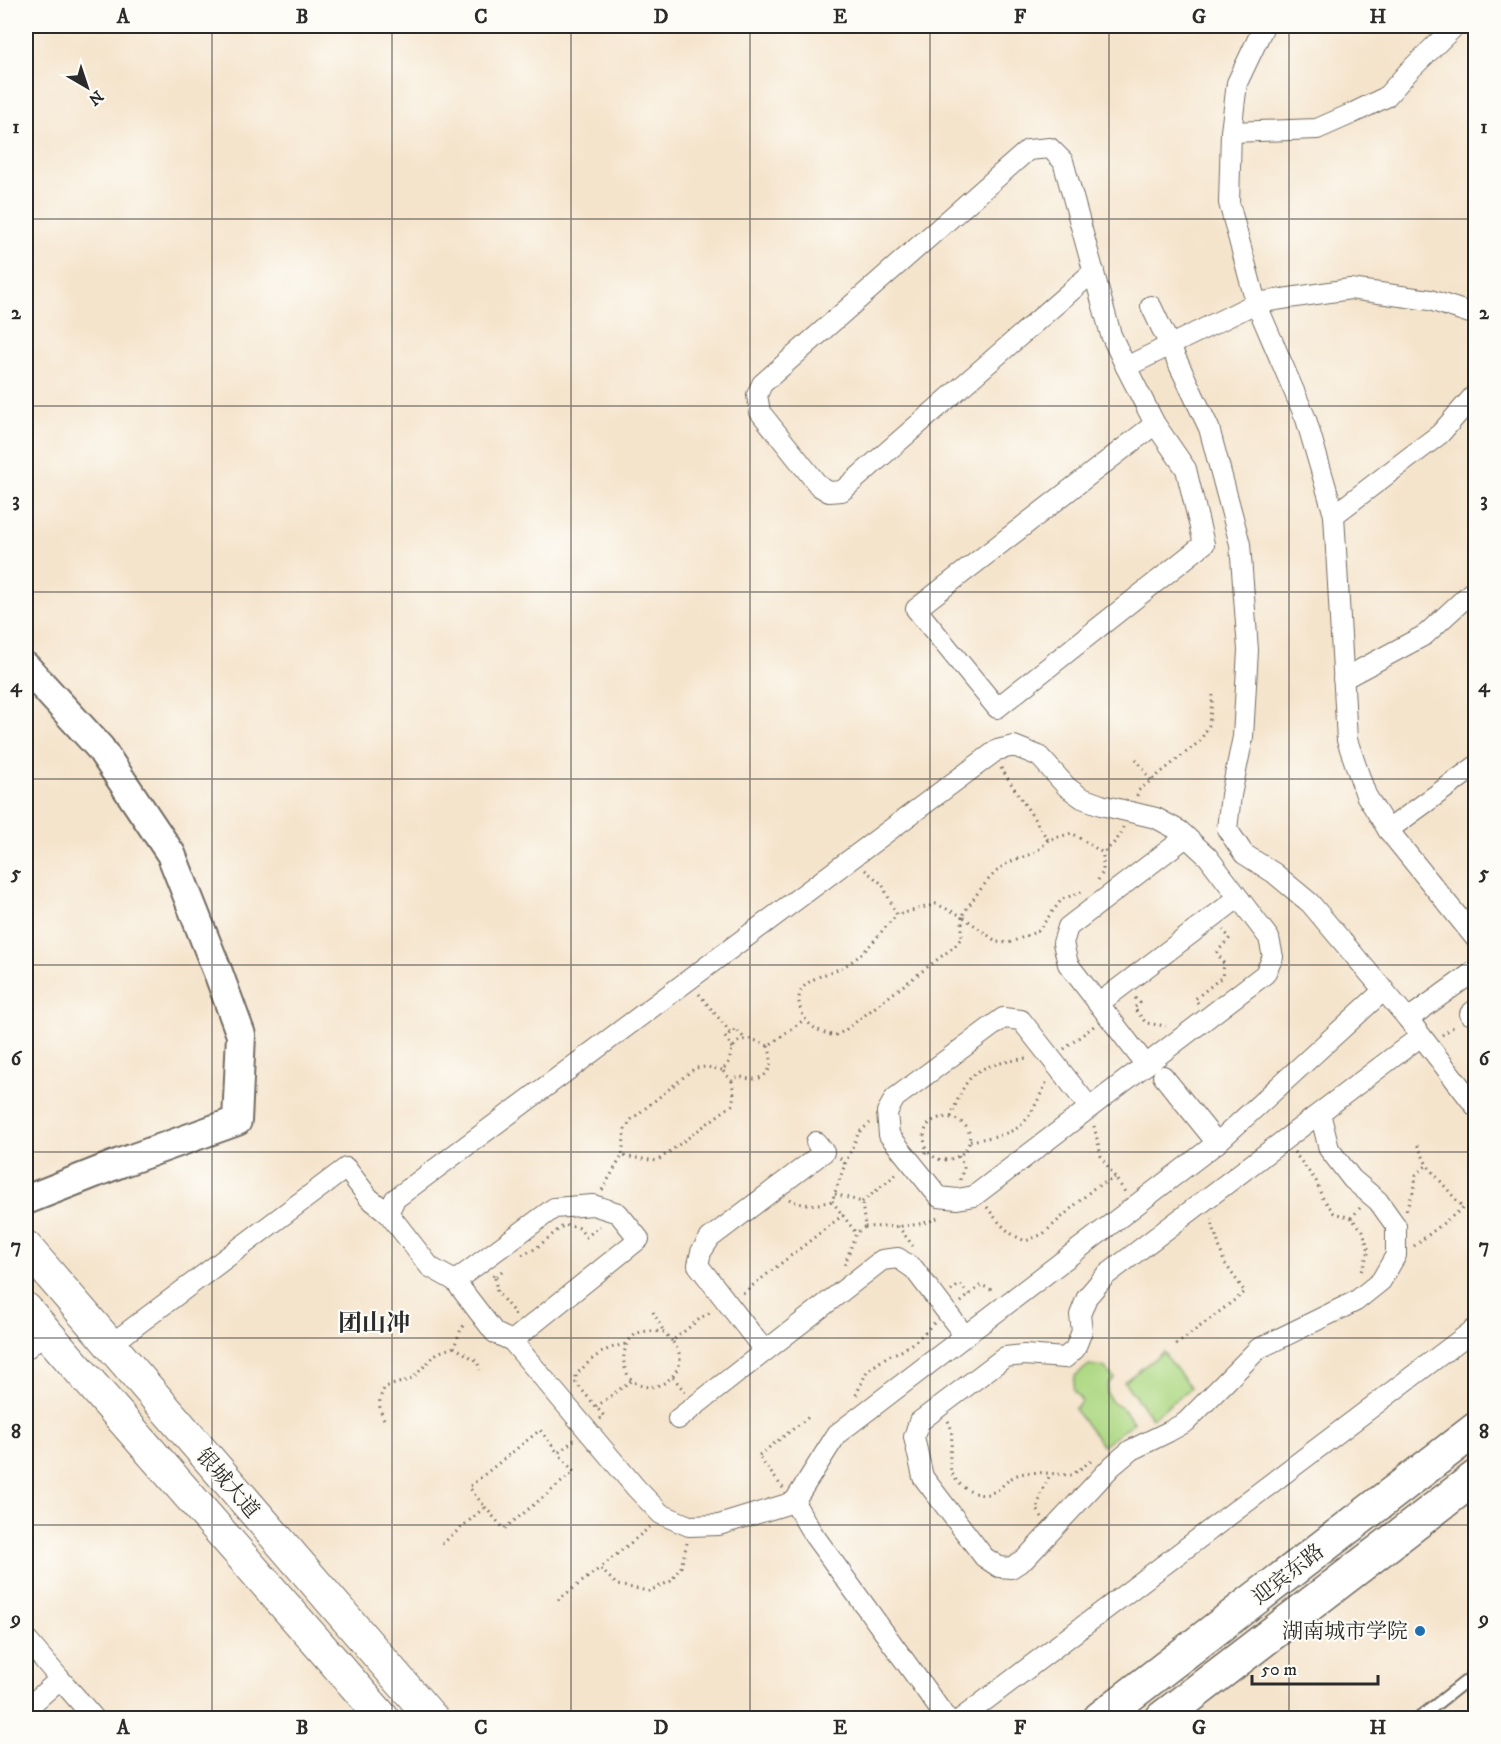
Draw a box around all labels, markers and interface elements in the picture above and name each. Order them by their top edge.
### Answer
text: A [116,5,131,30]
text: B [296,5,308,30]
text: C [474,5,488,30]
text: D [654,5,669,30]
text: E [833,5,847,30]
text: F [1014,5,1027,30]
text: G [1192,5,1206,30]
text: H [1370,5,1387,30]
north arrow [57,57,117,117]
text: N [84,86,107,110]
text: 1 [12,115,20,140]
text: 1 [1480,115,1488,140]
text: 2 [11,301,22,326]
text: 2 [1479,301,1490,326]
text: 3 [12,488,20,513]
text: 3 [1480,488,1488,513]
text: 4 [10,674,23,699]
text: 4 [1478,674,1491,699]
text: 5 [10,861,21,886]
text: 5 [1478,861,1489,886]
text: 6 [11,1047,23,1072]
text: 6 [1479,1047,1491,1072]
text: 7 [11,1234,21,1259]
text: 7 [1479,1234,1489,1259]
district label: 团山冲 [338,1309,410,1339]
text: 8 [11,1420,21,1445]
text: 8 [1479,1420,1489,1445]
street label: 银城大道 [190,1443,265,1524]
street label: 迎宾东路 [1248,1539,1330,1611]
text: 9 [9,1607,21,1632]
text: 9 [1477,1607,1489,1632]
place label: 湖南城市学院 [1282,1619,1408,1645]
marker: 湖南城市学院 [1413,1624,1427,1638]
scale bar [1252,1648,1378,1686]
text: 50 m [1261,1659,1297,1681]
text: A [116,1716,131,1741]
text: B [296,1716,308,1741]
text: C [474,1716,488,1741]
text: D [654,1716,669,1741]
text: E [833,1716,847,1741]
text: F [1014,1716,1027,1741]
text: G [1192,1716,1206,1741]
text: H [1370,1716,1387,1741]

